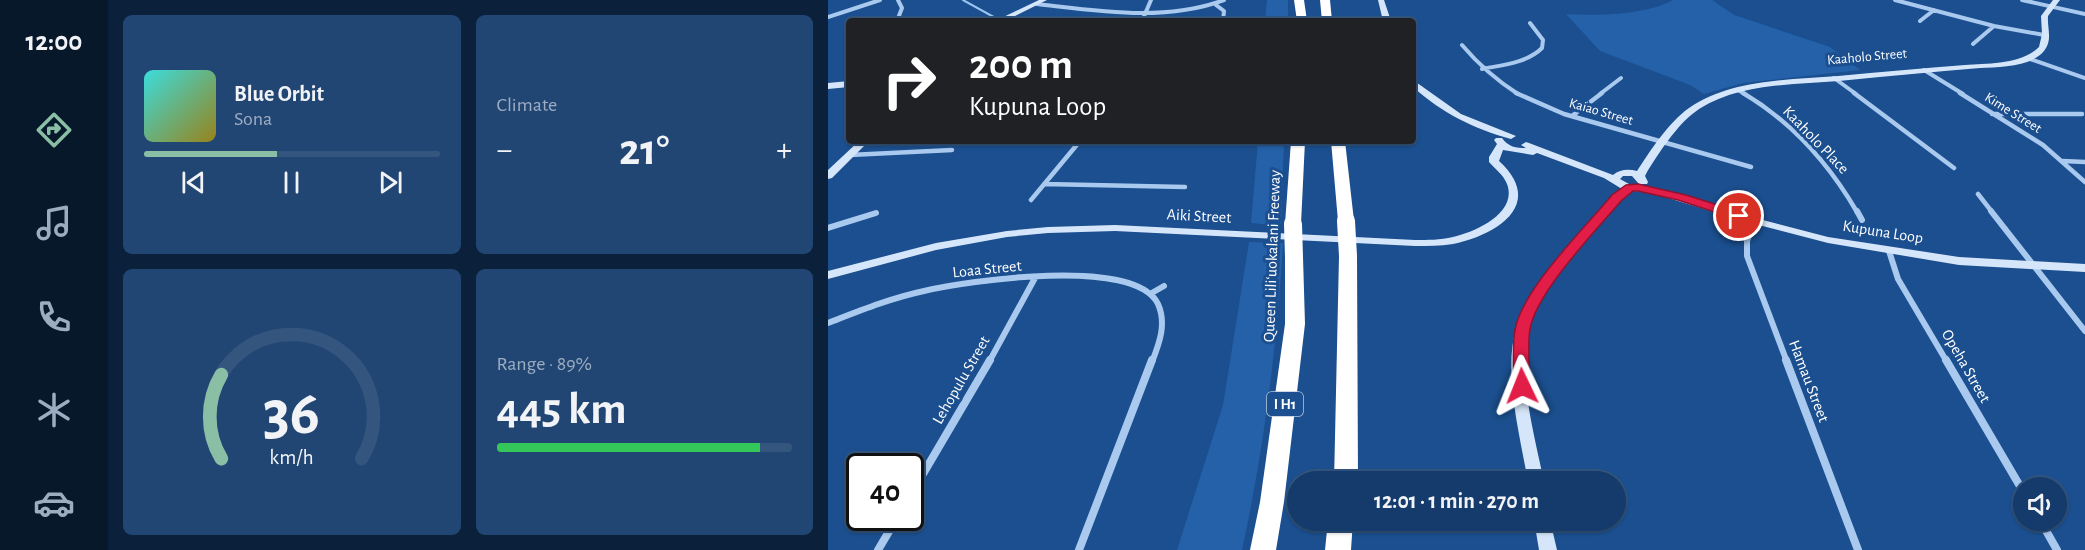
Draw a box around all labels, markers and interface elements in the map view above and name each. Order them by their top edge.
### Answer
text: 12:00 [26,28,82,55]
icon: right [870,42,948,120]
text: 200 m [969,44,1073,86]
street label: Kaaholo Street [1826,46,1908,67]
text: Blue Orbit [234,83,324,105]
street label: Kime Street [1982,90,2044,136]
text: Kupuna Loop [969,93,1106,120]
text: Climate [497,95,557,115]
street label: Kaiao Street [1567,96,1635,128]
street label: Kaaholo Place [1780,103,1852,177]
icon: directions [33,109,75,151]
text: Sona [234,109,272,129]
text: 21° [619,128,670,173]
text: − [497,134,512,167]
text: + [776,134,792,167]
icon: previous [177,166,210,199]
icon: pause [275,166,308,199]
icon: next [374,166,407,199]
street label: Queen Liliʻuokalani Freeway [1261,170,1284,342]
pin [1713,190,1764,241]
icon: arrive [1722,199,1755,232]
icon: music [33,202,75,244]
street label: Aiki Street [1166,206,1232,226]
street label: Kupuna Loop [1842,218,1924,246]
street label: Loaa Street [952,257,1022,281]
icon: phone [33,296,75,338]
street label: Opeha Street [1939,327,1993,405]
street label: Lehopulu Street [929,333,993,427]
street label: Hamau Street [1786,338,1832,424]
text: Range · 89% [497,354,592,374]
position arrow [1490,354,1554,418]
text: 36 [263,383,320,445]
text: 445 km [497,387,627,432]
icon: climate [33,389,75,431]
road number: I H1 [1267,392,1303,416]
text: km/h [270,447,314,468]
speed limit sign: 40 [846,453,924,531]
map controls [2013,477,2067,531]
button: sound [2013,477,2067,531]
icon: car [33,482,75,524]
text: 12:01 · 1 min · 270 m [1374,490,1539,512]

